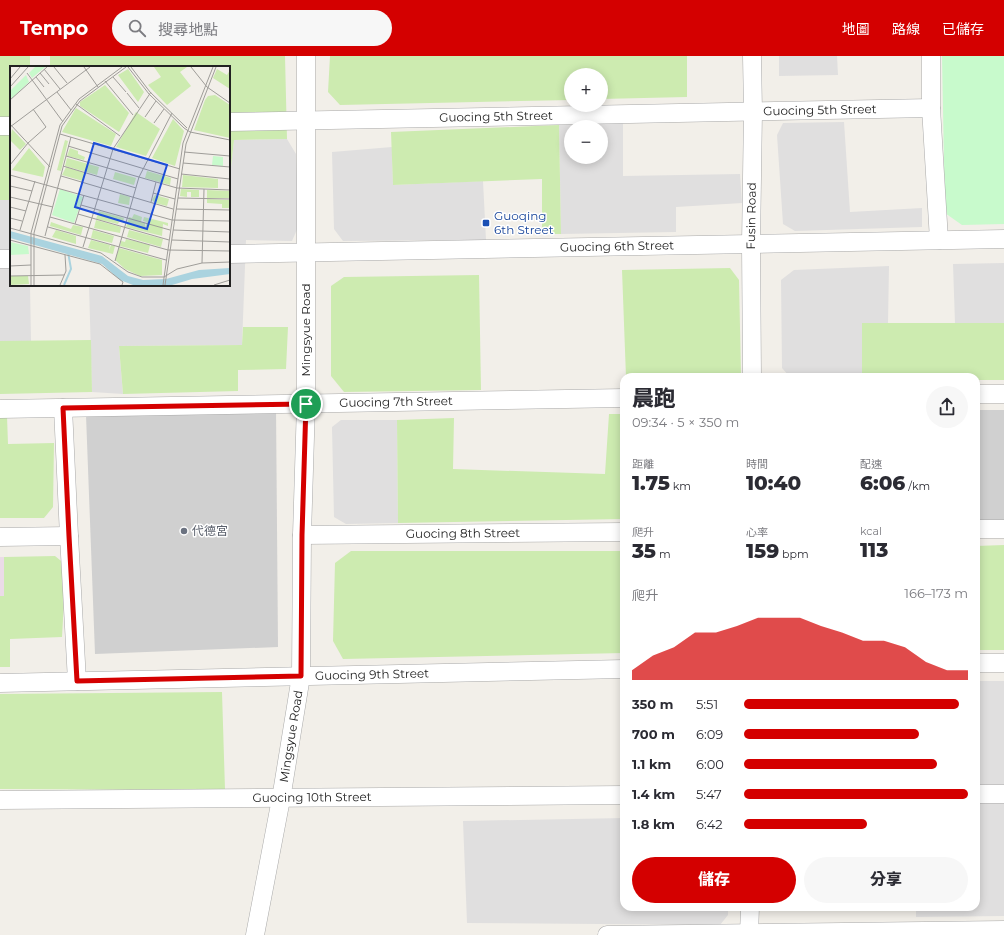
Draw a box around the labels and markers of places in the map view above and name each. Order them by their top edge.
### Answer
place label: Guoqing 6th Street [494,208,554,237]
marker: Guoqing 6th Street [481,218,491,228]
pin [289,387,323,421]
place label: 代德宮 [192,523,228,538]
marker: 代德宮 [179,526,189,536]

